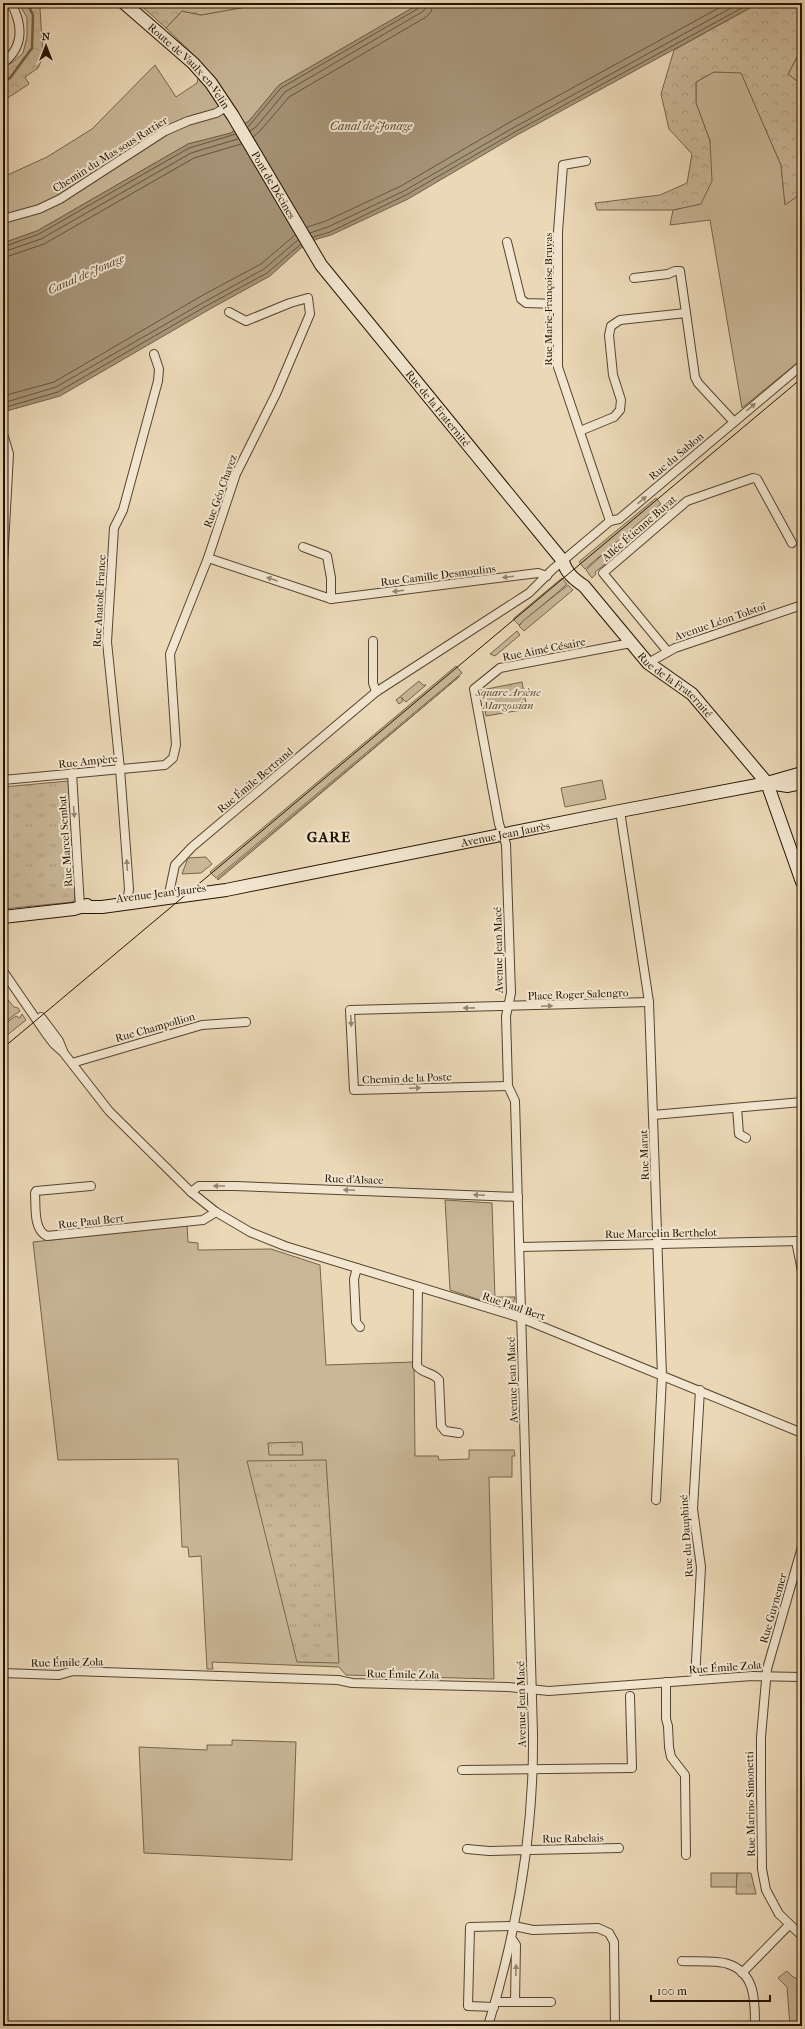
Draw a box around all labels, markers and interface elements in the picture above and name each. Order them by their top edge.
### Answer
street label: Route de Vaulx-en-Velin [145,21,233,112]
north arrow [26,26,66,66]
text: N [42,30,51,43]
street label: Chemin du Mas sous Rattier [51,114,170,195]
water label: Canal de Jonage [330,119,413,133]
street label: Pont de Décines [248,149,298,221]
street label: Rue Marie-Françoise Bruyas [542,232,555,366]
water label: Canal de Jonage [46,250,127,297]
street label: Rue de la Fraternité [403,368,473,450]
one-way arrow [746,402,757,411]
street label: Rue du Sablon [646,429,707,483]
street label: Rue Géo Chavez [201,453,240,530]
street label: Allée Étienne Buyat [599,493,679,565]
one-way arrow [636,496,647,505]
street label: Rue Anatole France [91,554,108,648]
street label: Rue Camille Desmoulins [380,562,496,589]
one-way arrow [502,574,514,580]
one-way arrow [265,576,277,582]
one-way arrow [392,588,404,594]
street label: Avenue Léon Tolstoï [672,599,768,644]
street label: Rue Aimé Césaire [501,635,587,664]
street label: Rue de la Fraternité [635,650,715,721]
park label: Square Arsène Margossian [474,686,541,712]
street label: Rue Émile Bertrand [215,744,297,816]
street label: Rue Ampère [58,752,119,771]
street label: Rue Marcel Sembat [56,794,75,887]
one-way arrow [71,806,78,818]
street label: Avenue Jean Jaurès [459,819,551,850]
district label: GARE [307,828,351,846]
one-way arrow [123,859,130,871]
street label: Avenue Jean Jaurès [114,882,207,906]
street label: Avenue Jean Macé [491,906,506,994]
street label: Place Roger Salengro [527,986,629,1003]
one-way arrow [541,1003,554,1009]
one-way arrow [463,1004,475,1011]
street label: Rue Champollion [114,1010,197,1045]
one-way arrow [348,1015,354,1028]
street label: Chemin de la Poste [362,1070,453,1087]
one-way arrow [409,1085,421,1092]
street label: Rue Marat [637,1129,652,1181]
street label: Rue d'Alsace [324,1172,384,1187]
one-way arrow [212,1183,225,1189]
one-way arrow [342,1187,355,1193]
one-way arrow [473,1192,485,1199]
street label: Rue Paul Bert [57,1212,125,1231]
street label: Rue Marcelin Berthelot [605,1226,717,1241]
street label: Rue Paul Bert [480,1290,547,1323]
street label: Avenue Jean Macé [504,1336,521,1424]
street label: Rue du Dauphiné [677,1494,696,1578]
street label: Rue Guynemer [757,1571,790,1645]
street label: Rue Émile Zola [31,1655,104,1670]
street label: Rue Émile Zola [688,1658,763,1677]
street label: Avenue Jean Macé [514,1660,529,1748]
street label: Rue Émile Zola [367,1667,440,1682]
street label: Rue Marino Simonetti [743,1750,758,1857]
street label: Rue Rabelais [542,1831,604,1846]
one-way arrow [513,1963,519,1976]
scale bar [651,1977,770,2003]
text: 100 m [657,1984,687,1998]

